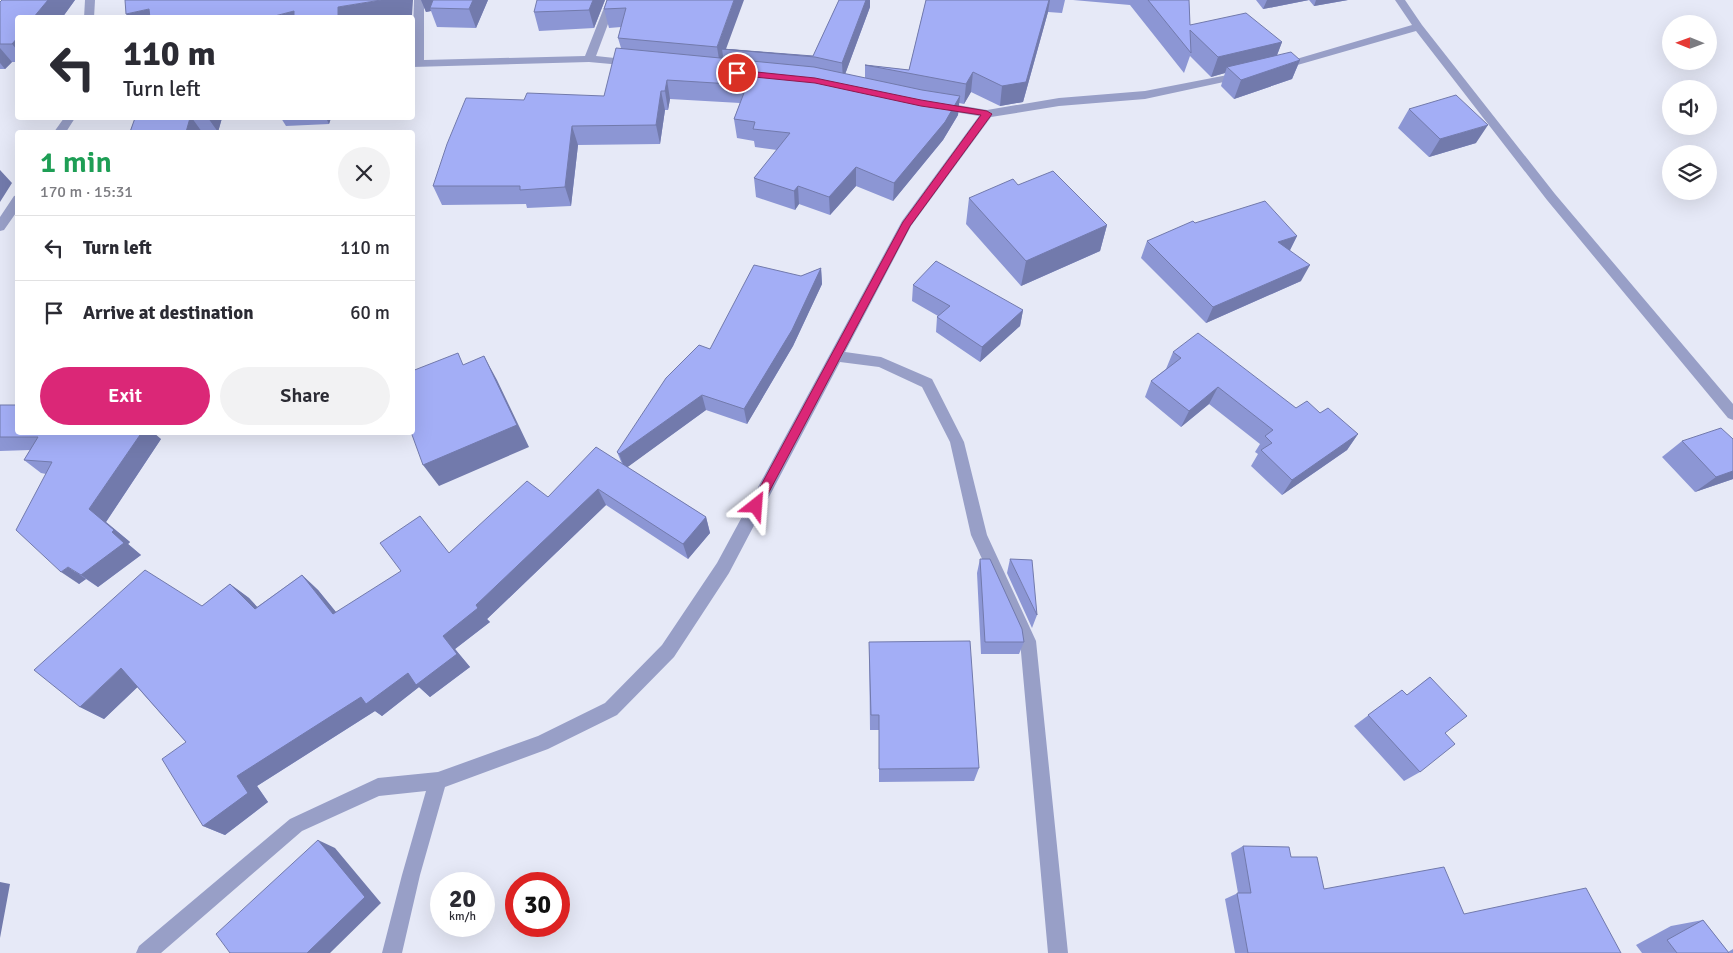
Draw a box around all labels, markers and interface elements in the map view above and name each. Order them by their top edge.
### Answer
north arrow [1662,15,1718,70]
map controls [1662,15,1717,200]
text: 110 m [123,32,216,75]
icon: left [40,35,105,100]
pin [716,52,758,94]
icon: arrive [723,59,751,87]
text: Turn left [123,75,201,102]
button: sound [1662,80,1717,135]
text: 1 min [40,144,112,181]
button: layers [1662,145,1717,200]
button: close [338,147,390,199]
text: 170 m · 15:31 [40,182,133,202]
icon: left [40,234,68,262]
text: Turn left [83,236,152,260]
text: 110 m [340,236,390,260]
icon: arrive [40,299,68,327]
text: Arrive at destination [83,301,254,325]
text: 60 m [350,301,390,325]
button: Exit [40,367,210,425]
button: Share [220,367,390,425]
position arrow [729,479,781,531]
speed limit sign: 30 [505,872,570,937]
text: 20 [449,883,476,914]
text: km/h [449,909,476,924]

